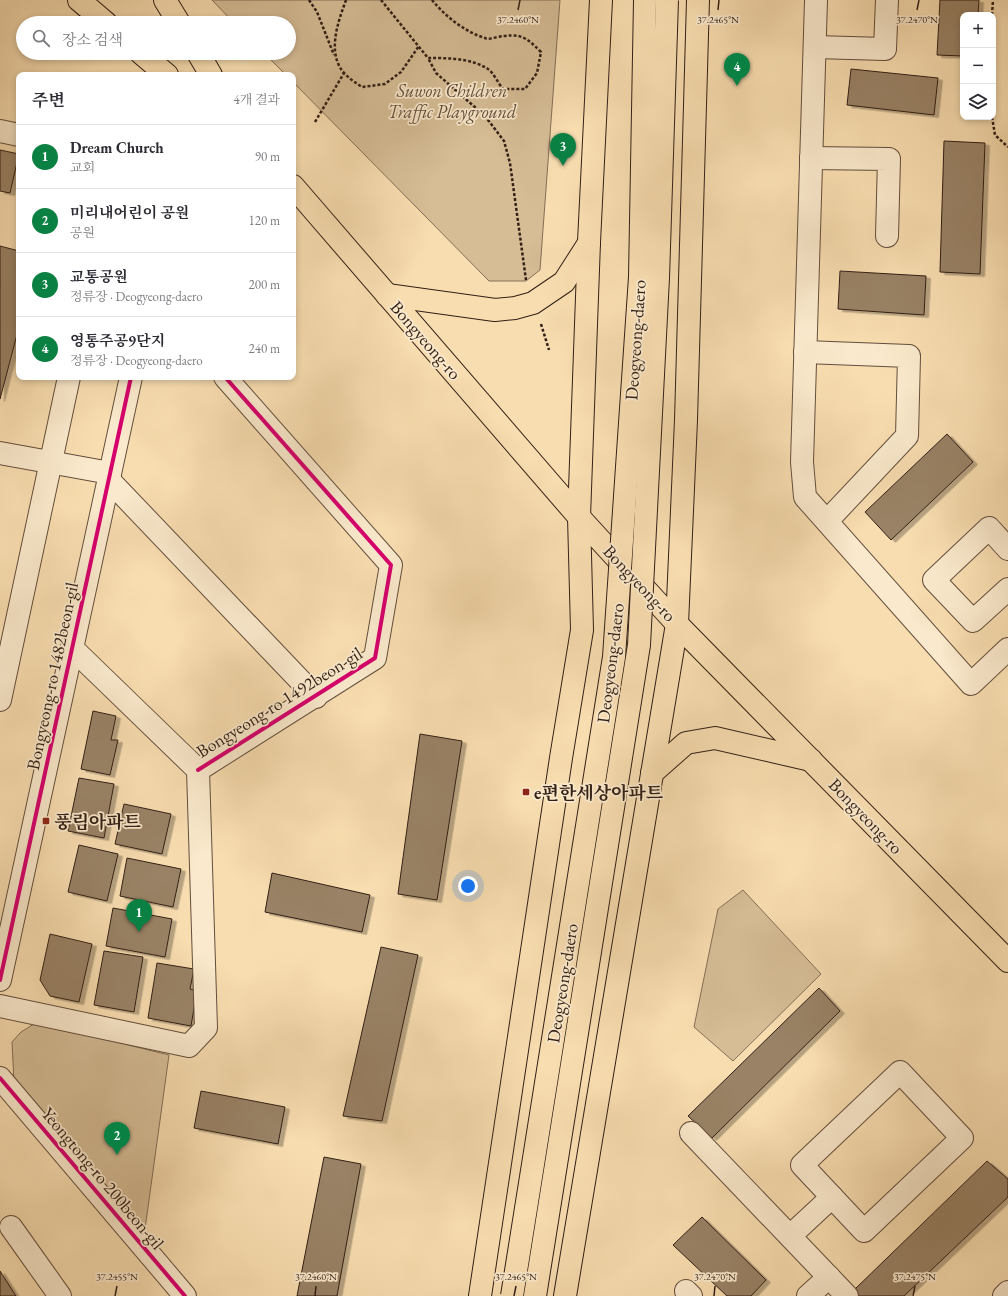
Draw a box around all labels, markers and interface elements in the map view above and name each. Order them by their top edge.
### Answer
map controls [960,12,996,120]
button: + [960,12,996,48]
text: 37.2460°N [497,13,539,26]
text: 37.2465°N [697,13,739,26]
text: 37.2470°N [896,13,938,26]
search box [16,16,296,60]
icon: search [30,27,52,49]
text: 장소 검색 [62,30,123,49]
button: − [960,48,996,84]
pin: 4 [724,53,750,86]
park label: Suwon Children Traffic Playground [388,79,517,124]
button: layers [960,84,996,120]
text: 주변 [32,89,65,111]
text: 4개 결과 [233,91,280,108]
pin: 3 [550,133,576,166]
text: Dream Church [70,138,164,157]
text: 1 [42,148,48,165]
text: 90 m [255,148,280,165]
text: 교회 [70,159,95,176]
text: 미리내어린이 공원 [70,203,189,222]
text: 2 [42,212,48,229]
text: 120 m [249,212,280,229]
text: 공원 [70,224,95,241]
text: 교통공원 [70,267,128,286]
text: 3 [42,276,48,293]
text: 200 m [249,276,280,293]
street label: Deogyeong-daero [619,279,651,401]
text: 정류장 · Deogyeong-daero [70,288,203,305]
street label: Bongyeong-ro [385,296,467,384]
text: 영통주공9단지 [70,331,165,350]
text: 4 [42,340,48,357]
text: 240 m [249,340,280,357]
text: 정류장 · Deogyeong-daero [70,352,203,369]
street label: Bongyeong-ro [598,540,682,626]
street label: Bongyeong-ro 1482beon-gil [21,580,83,772]
street label: Deogyeong-daero [591,602,629,724]
street label: Bongyeong-ro 1492beon-gil [192,642,366,762]
street label: Bongyeong-ro [824,773,908,859]
place label: e편한세상아파트 [534,781,664,804]
marker: e편한세상아파트 [521,787,531,797]
place label: 풍림아파트 [54,810,142,833]
marker: 풍림아파트 [41,816,51,826]
your location [458,876,478,896]
pin: 1 [126,899,152,932]
street label: Deogyeong-daero [541,921,583,1044]
street label: Yeongtong-ro 200beon-gil [37,1103,169,1253]
pin: 2 [104,1122,130,1155]
text: 37.2455°N [96,1270,138,1283]
text: 37.2460°N [295,1270,337,1283]
text: 37.2465°N [495,1270,537,1283]
text: 37.2470°N [694,1270,736,1283]
text: 37.2475°N [894,1270,936,1283]

